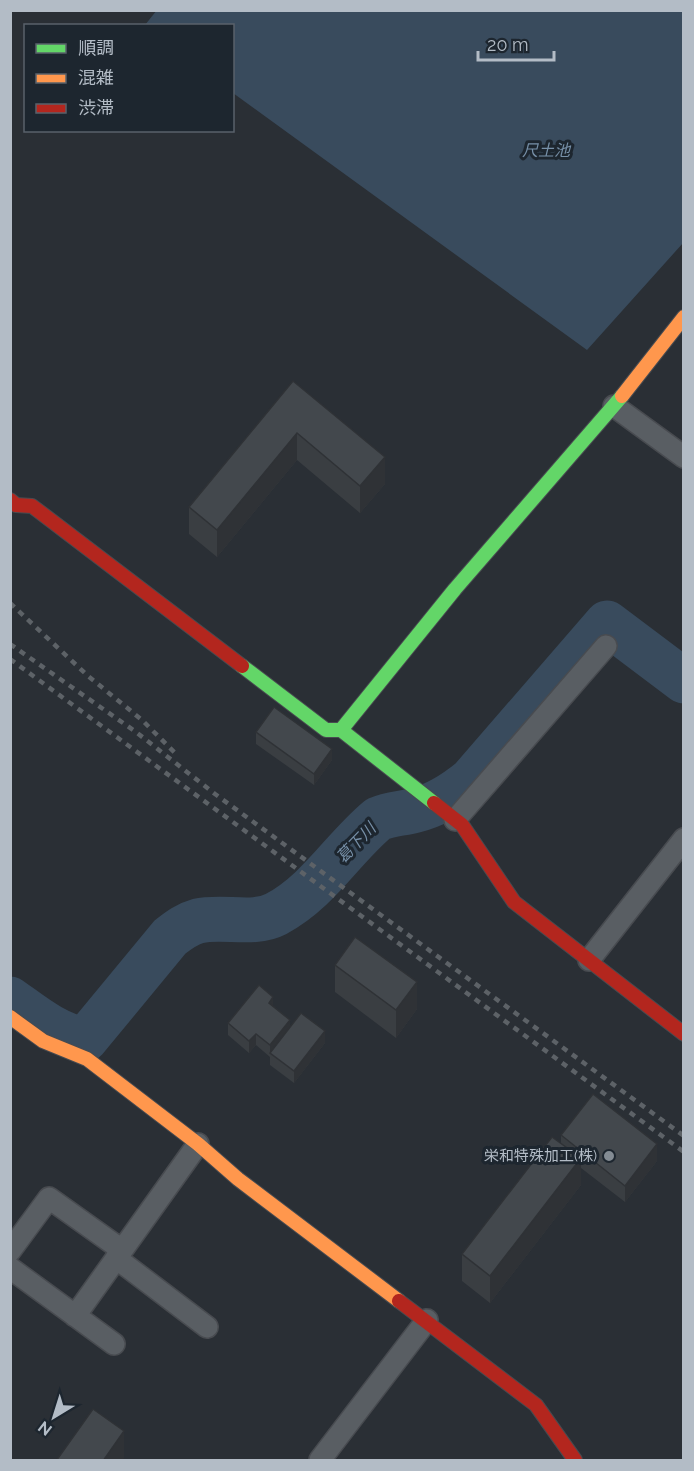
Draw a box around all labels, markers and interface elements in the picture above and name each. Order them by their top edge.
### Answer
legend [24,24,234,132]
scale bar [478,24,554,62]
text: 20 m [487,34,529,55]
text: 順調 [78,37,114,58]
text: 混雑 [78,67,114,88]
text: 渋滞 [78,97,114,118]
water label: 尺土池 [522,141,572,160]
water label: 葛下川 [332,818,381,867]
place label: 栄和特殊加工(株) [484,1147,597,1165]
marker: 栄和特殊加工(株) [602,1149,616,1163]
north arrow [24,1387,84,1447]
text: N [34,1417,56,1440]

